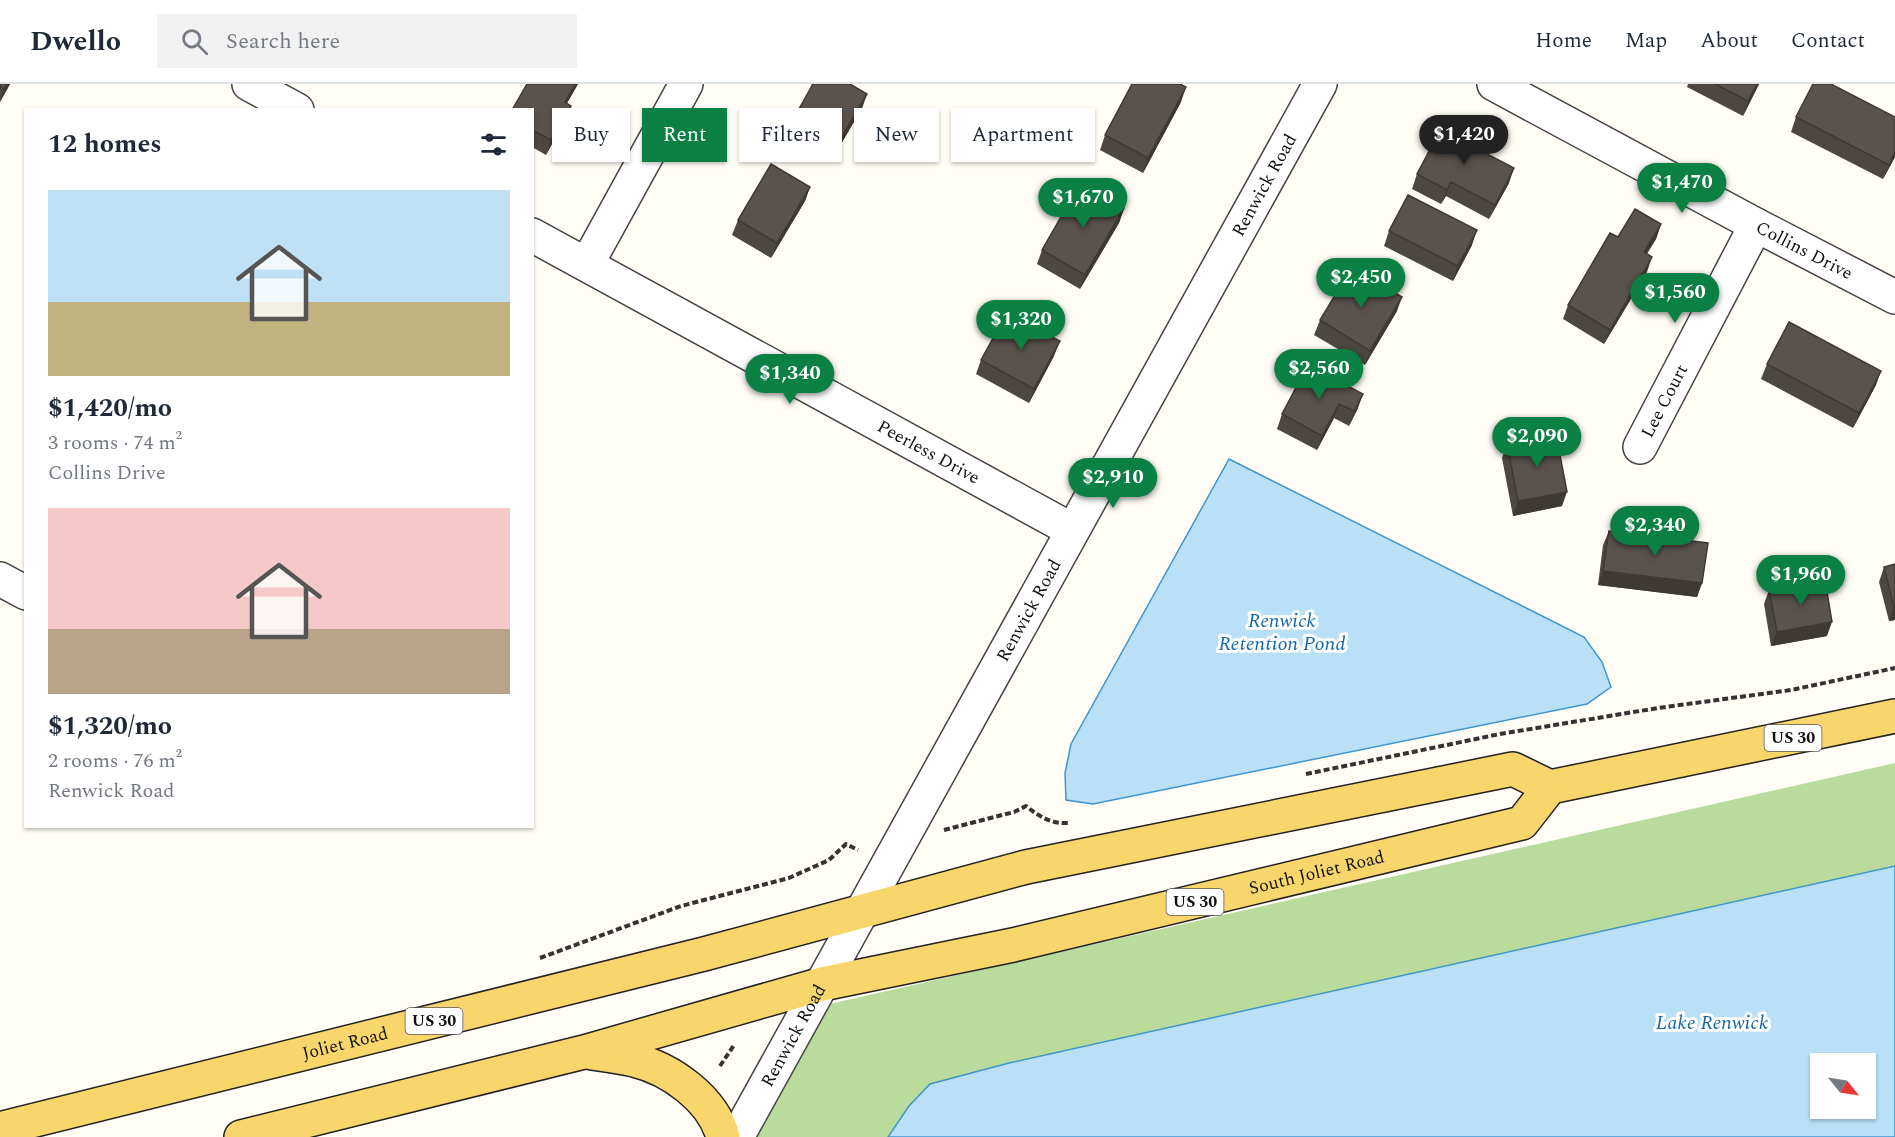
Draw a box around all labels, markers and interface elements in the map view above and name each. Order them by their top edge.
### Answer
search box [157,14,577,68]
text: Dwello [30,20,121,63]
icon: search [178,25,211,58]
text: Search here [226,25,340,58]
text: Home [1535,25,1592,57]
text: Map [1625,25,1667,57]
text: About [1700,25,1758,57]
text: Contact [1791,25,1865,57]
chip: Buy [552,108,630,162]
chip: Rent [642,108,727,162]
chip: Filters [739,108,842,162]
chip: New [854,108,939,162]
chip: Apartment [951,108,1095,162]
pin: $1,420 [1415,115,1513,166]
text: $1,420 [1433,119,1495,149]
text: 12 homes [48,124,162,164]
icon: filters [477,128,510,161]
street label: Renwick Road [1225,129,1303,242]
pin: $1,470 [1633,163,1731,214]
text: $1,470 [1651,167,1713,197]
pin: $1,670 [1034,178,1132,229]
text: $1,670 [1052,182,1114,212]
street label: Collins Drive [1751,214,1858,286]
icon: home [225,229,333,337]
pin: $2,450 [1312,258,1410,309]
text: $2,450 [1330,262,1392,292]
pin: $1,560 [1626,273,1724,324]
text: $1,560 [1644,277,1706,307]
pin: $1,320 [972,300,1070,351]
text: $1,320 [990,304,1052,334]
pin: $2,560 [1270,349,1368,400]
text: $2,560 [1288,353,1350,383]
pin: $1,340 [741,354,839,405]
text: $1,340 [759,358,821,388]
street label: Lee Court [1634,359,1695,443]
text: $1,420/mo [48,388,172,428]
street label: Peerless Drive [872,413,985,491]
pin: $2,090 [1488,417,1586,468]
text: $2,090 [1506,421,1568,451]
text: 3 rooms · 74 m² [48,428,182,458]
text: Collins Drive [48,458,166,488]
pin: $2,910 [1064,458,1162,509]
text: $2,910 [1082,462,1144,492]
pin: $2,340 [1606,506,1704,557]
text: $2,340 [1624,510,1686,540]
icon: home [225,547,333,655]
street label: Renwick Road [989,554,1068,667]
pin: $1,960 [1752,555,1850,606]
text: $1,960 [1770,559,1832,589]
water label: Renwick Retention Pond [1219,606,1345,659]
text: $1,320/mo [48,706,172,746]
road number: US 30 [1764,725,1822,751]
text: 2 rooms · 76 m² [48,746,182,776]
text: Renwick Road [48,776,174,806]
street label: South Joliet Road [1246,843,1387,902]
road number: US 30 [1166,889,1224,915]
street label: Renwick Road [754,979,833,1092]
road number: US 30 [406,1008,462,1034]
water label: Lake Renwick [1656,1008,1769,1038]
street label: Joliet Road [299,1019,391,1067]
north arrow [1810,1053,1876,1119]
map controls [1810,1053,1876,1119]

